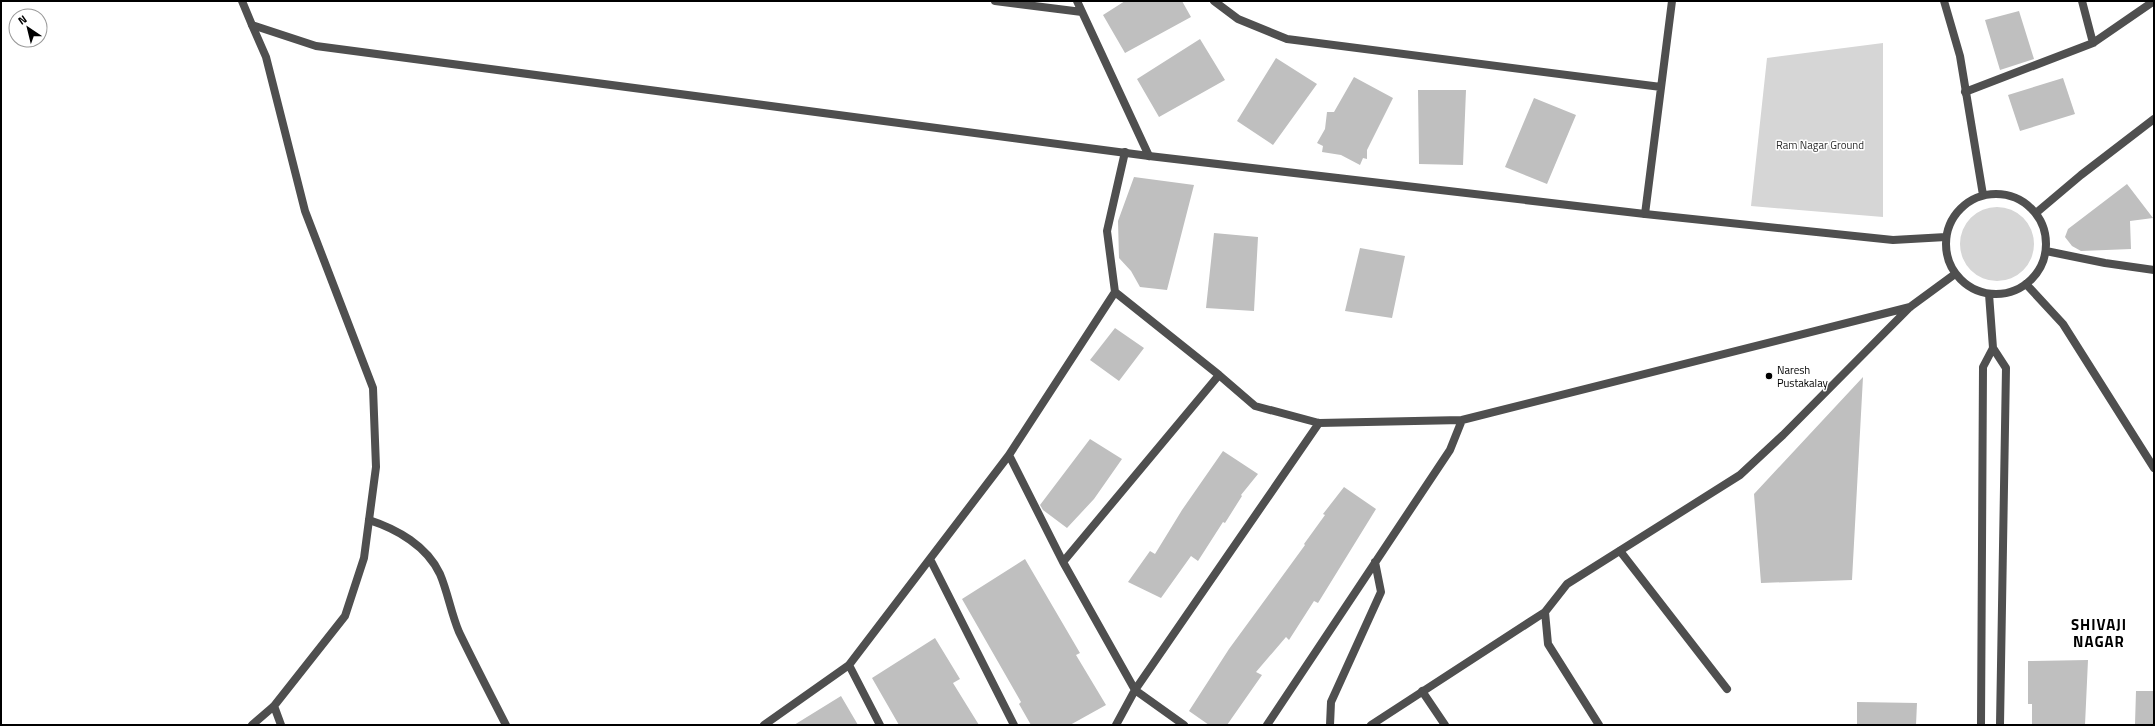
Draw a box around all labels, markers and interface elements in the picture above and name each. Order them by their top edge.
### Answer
north arrow [8,8,48,48]
text: N [15,11,30,29]
park label: Ram Nagar Ground [1776,137,1864,153]
place label: Naresh Pustakalay [1777,362,1829,391]
marker: Naresh Pustakalay [1764,371,1774,381]
district label: SHIVAJI NAGAR [2071,613,2127,653]

